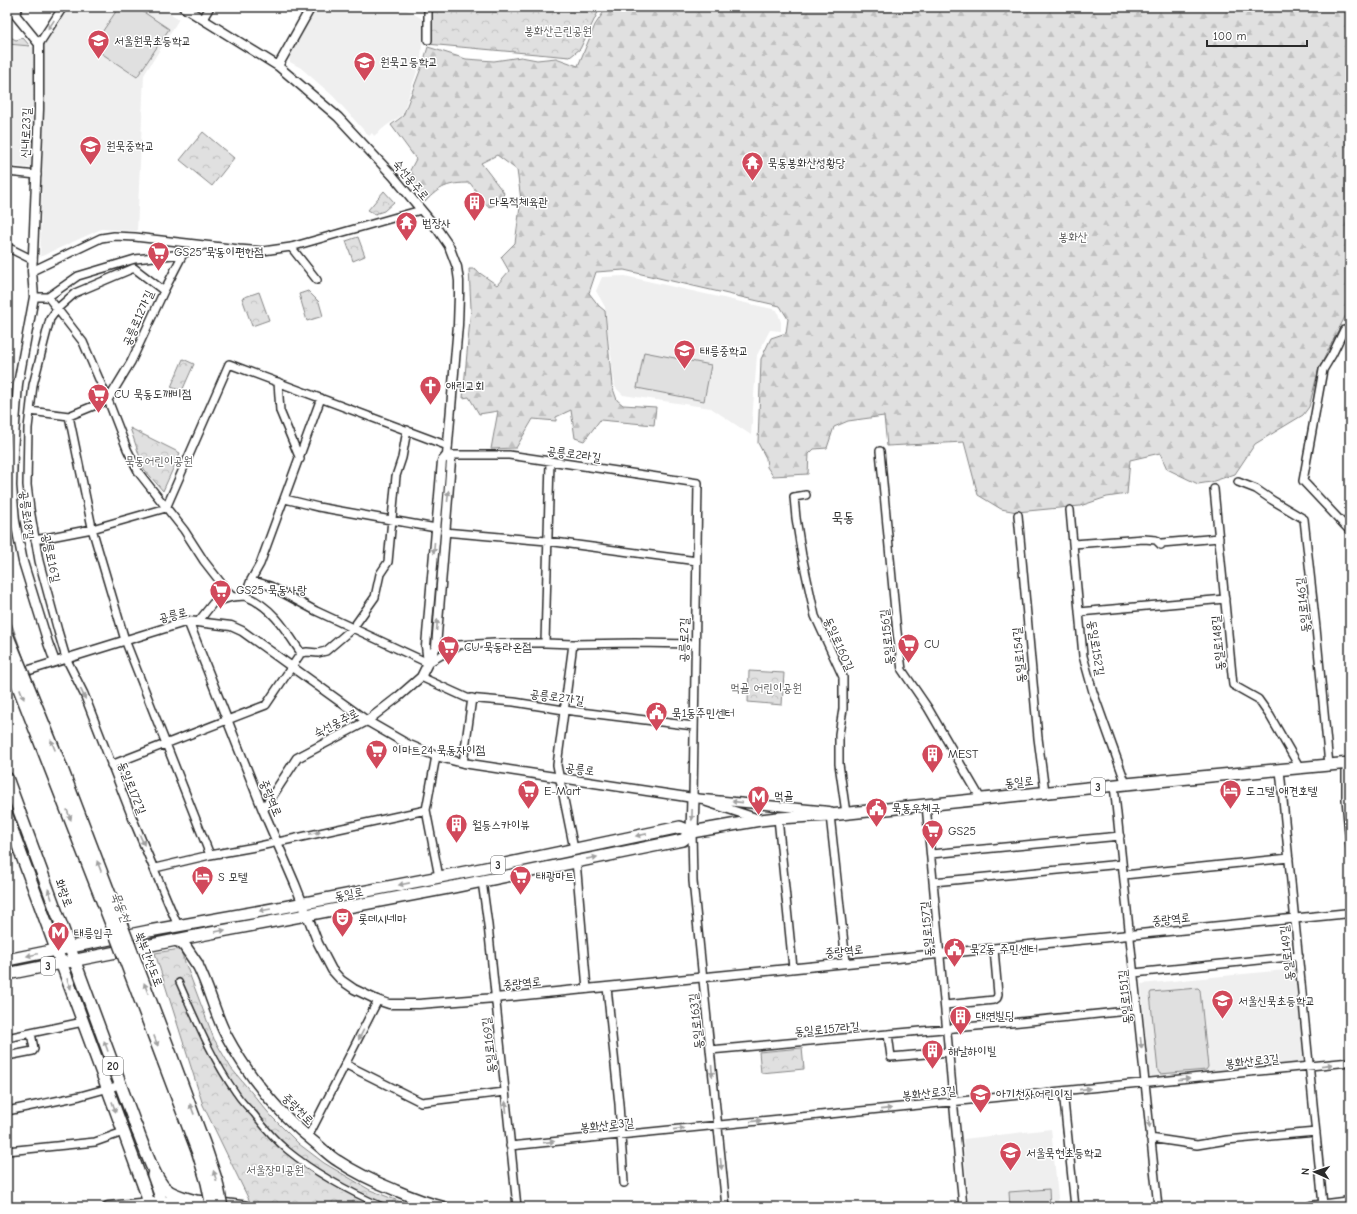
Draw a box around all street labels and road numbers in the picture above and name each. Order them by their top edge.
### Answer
street label: 신내로23길 [18,107,34,159]
street label: 숙선옹주로 [390,157,432,203]
street label: 공릉로12가길 [120,288,157,348]
street label: 공릉로2라길 [546,443,602,465]
street label: 공릉로18길 [17,490,37,541]
street label: 공릉로16길 [39,532,63,584]
street label: 동일로146길 [1293,576,1313,633]
street label: 공릉로 [157,605,189,625]
street label: 동일로156길 [877,608,897,666]
street label: 동일로148길 [1209,614,1227,671]
street label: 동일로160길 [821,615,857,673]
street label: 공릉로2길 [677,617,691,663]
street label: 동일로152길 [1085,619,1107,677]
street label: 동일로154길 [1010,626,1028,683]
street label: 공릉로2가길 [529,686,585,708]
street label: 숙선옹주로 [311,705,361,741]
street label: 동일로172길 [115,760,149,817]
street label: 공릉로 [565,760,595,778]
street label: 동일로 [1004,774,1034,790]
street label: 중랑역로 [257,777,285,819]
road number: 3 [1091,778,1105,796]
road number: 3 [491,856,505,874]
street label: 화랑로 [52,877,76,909]
street label: 동일로 [333,884,365,904]
street label: 동일로157길 [918,900,936,957]
street label: 중랑역로 [1151,910,1191,928]
street label: 동일로149길 [1277,924,1297,981]
street label: 북부간선도로 [132,929,166,989]
street label: 중랑역로 [824,942,864,960]
road number: 3 [41,957,55,975]
street label: 동일로151길 [1115,969,1135,1025]
street label: 중랑역로 [502,974,542,992]
street label: 동일로163길 [686,992,706,1050]
street label: 동일로169길 [479,1016,499,1074]
street label: 동일로157라길 [794,1019,860,1039]
street label: 봉화산로3길 [1224,1051,1280,1071]
road number: 20 [103,1057,123,1075]
street label: 봉화산로3길 [901,1083,957,1103]
street label: 중랑천로 [279,1090,317,1128]
street label: 봉화산로3길 [579,1115,635,1135]

